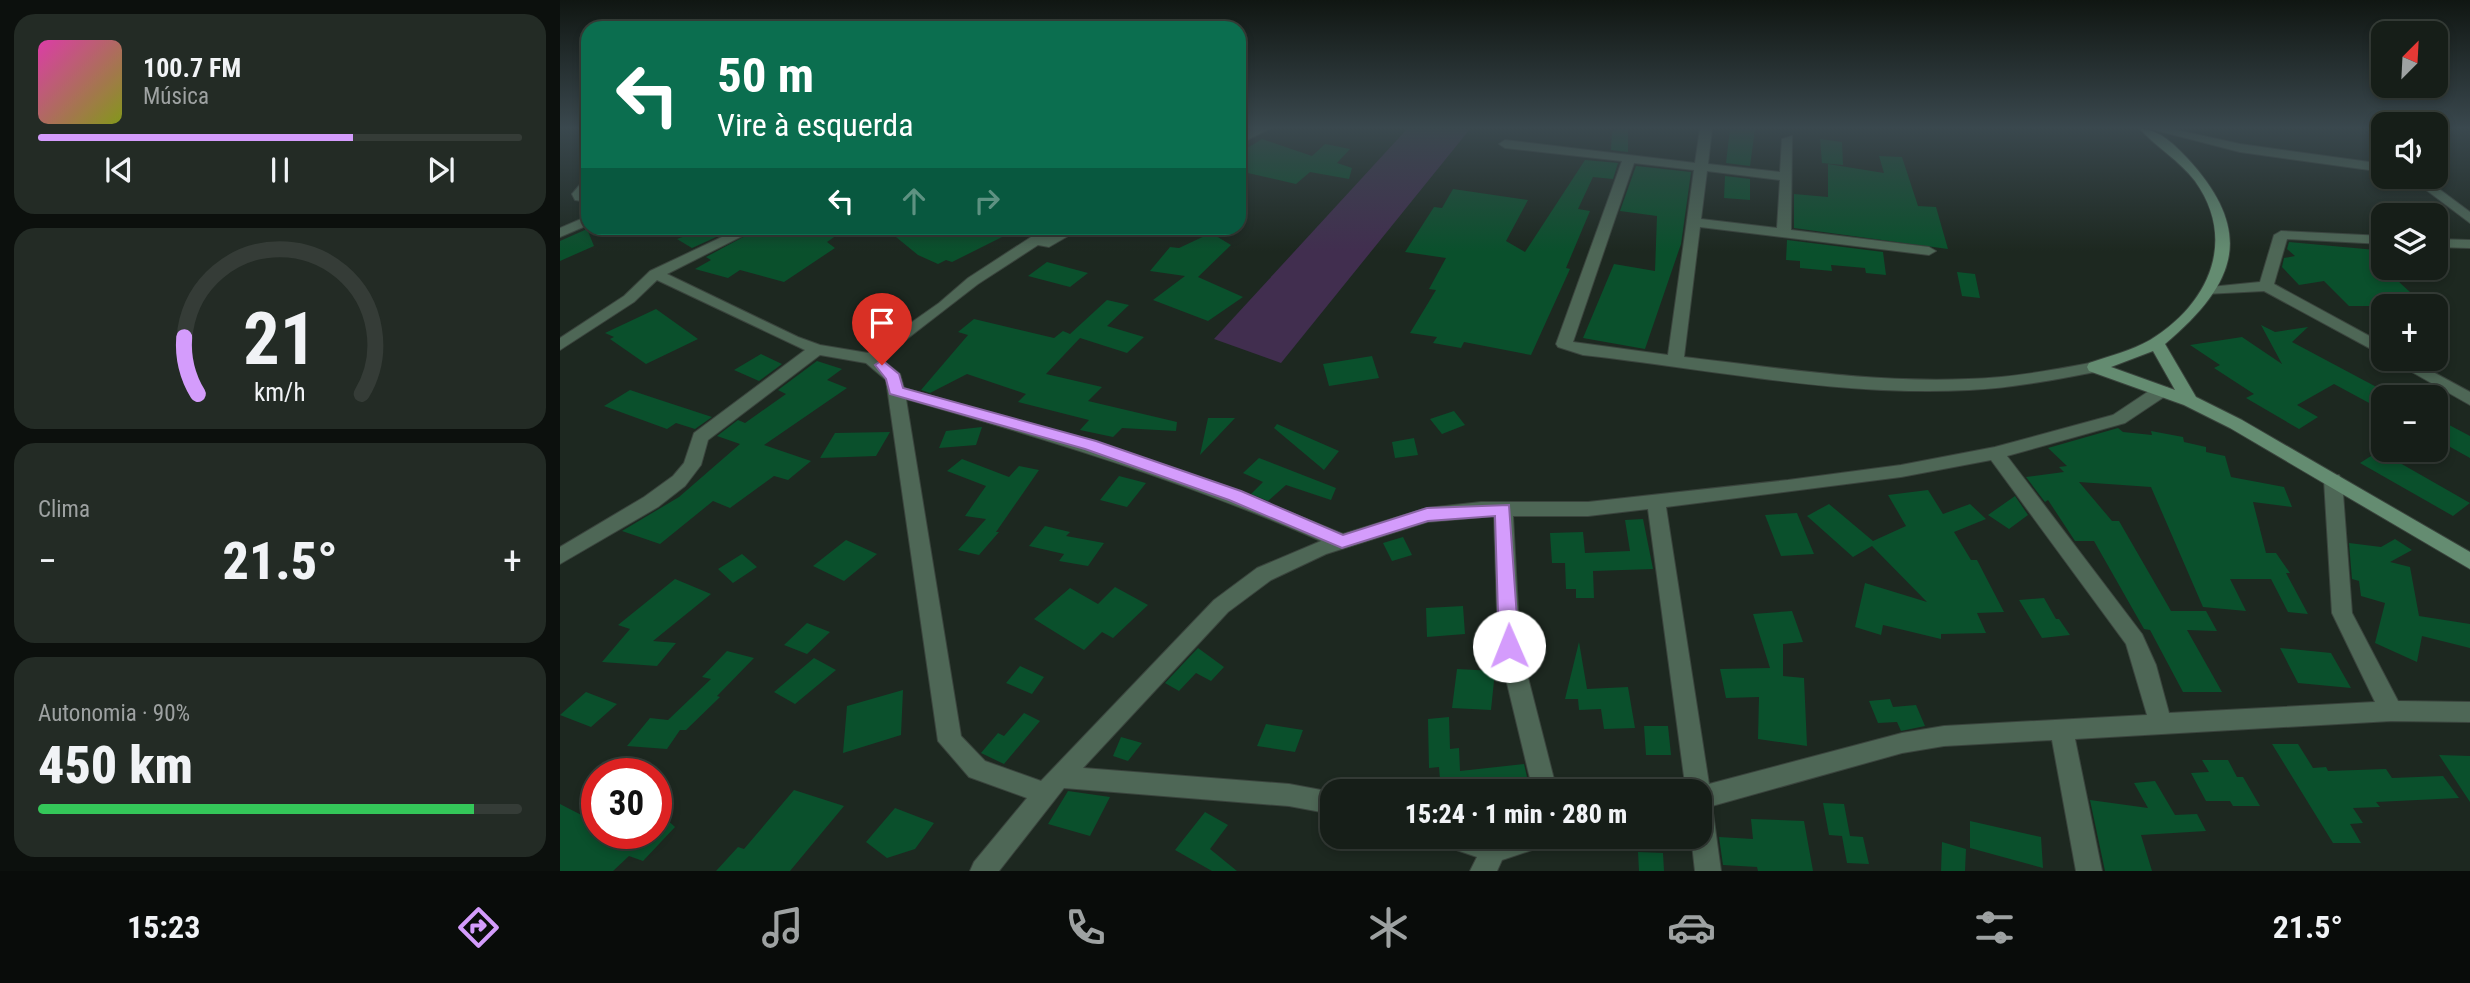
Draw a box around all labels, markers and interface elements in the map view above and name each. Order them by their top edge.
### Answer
north arrow [2371,21,2448,98]
map controls [2371,21,2448,462]
text: 50 m [717,47,814,104]
icon: left [602,49,693,140]
text: 100.7 FM [143,53,241,83]
text: Música [143,83,209,110]
text: Vire à esquerda [717,106,913,144]
button: sound [2371,112,2448,189]
icon: previous [100,151,138,189]
icon: pause [261,151,299,189]
icon: next [422,151,460,189]
icon: left [822,182,860,220]
icon: ahead [895,182,933,220]
icon: right [968,182,1006,220]
button: layers [2371,203,2448,280]
pin [852,293,912,365]
button: + [2371,294,2448,371]
text: 21 [243,297,317,383]
icon: arrive [863,304,901,342]
text: km/h [254,378,306,407]
button: − [2371,385,2448,462]
text: Clima [38,496,90,523]
text: 21.5° [222,531,338,592]
text: − [38,539,57,583]
text: + [503,539,522,583]
position arrow [1472,609,1546,683]
text: Autonomia · 90% [38,700,190,727]
text: 450 km [38,735,193,796]
speed limit sign: 30 [581,758,672,849]
text: 15:24 · 1 min · 280 m [1405,799,1627,829]
icon: directions [454,903,503,952]
icon: music [758,903,807,952]
icon: phone [1061,903,1110,952]
icon: climate [1364,903,1413,952]
icon: car [1667,903,1716,952]
icon: filters [1970,903,2019,952]
text: 15:23 [127,908,200,946]
text: 21.5° [2273,908,2343,946]

